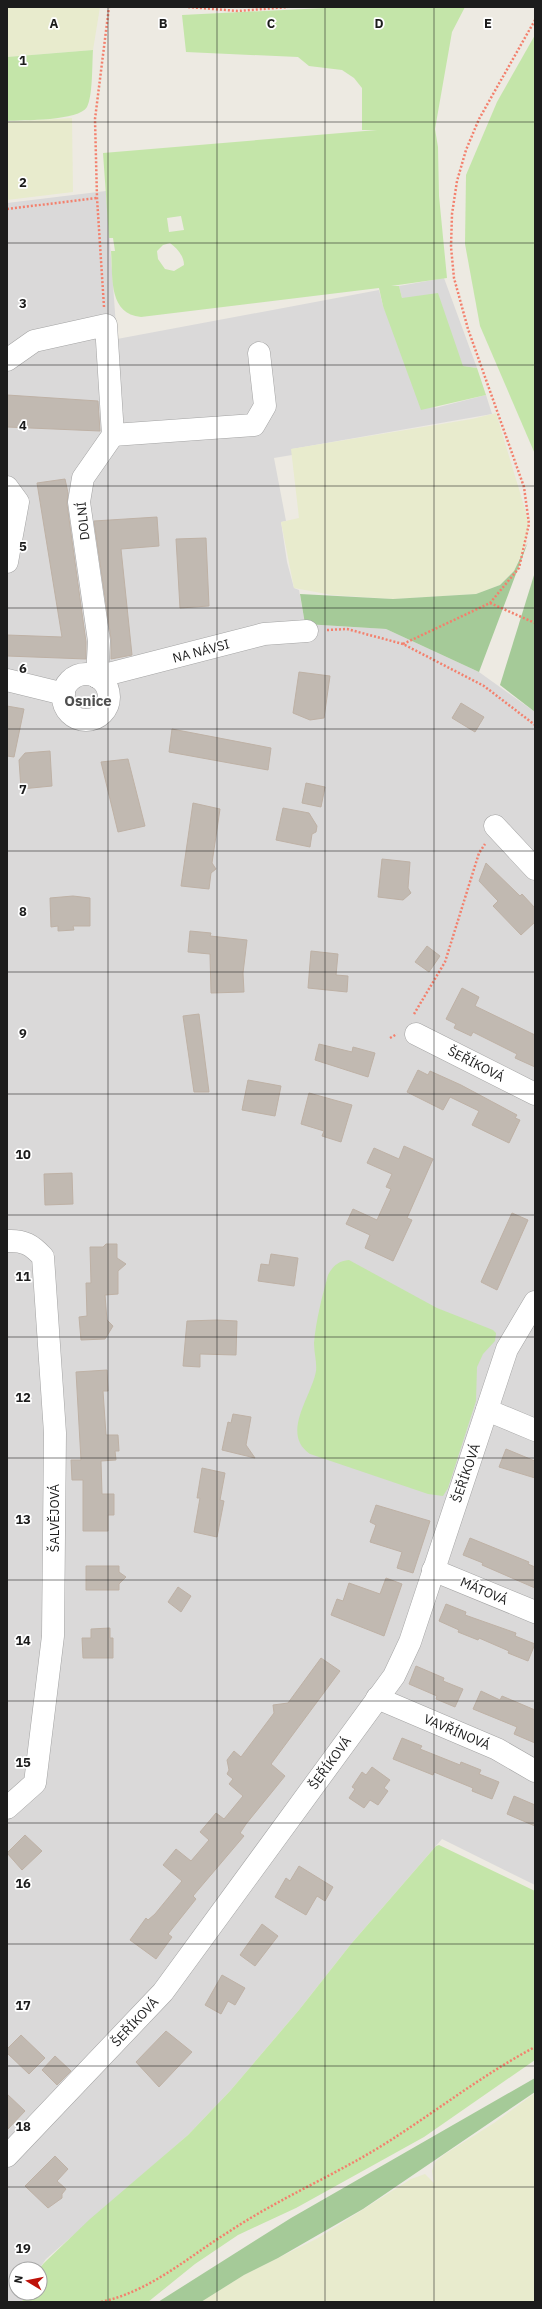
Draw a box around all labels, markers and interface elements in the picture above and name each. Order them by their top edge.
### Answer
text: A [50,15,59,32]
text: B [159,15,168,32]
text: C [267,15,276,32]
text: D [374,15,384,32]
text: E [484,15,492,32]
text: 1 [19,52,27,69]
text: 2 [19,174,27,191]
text: 3 [19,295,27,312]
text: 4 [19,417,27,434]
street label: DOLNÍ [73,501,93,541]
text: 5 [19,538,27,555]
street label: NA NÁVSI [171,635,231,667]
text: 6 [19,660,27,677]
district label: Osnice [64,691,112,710]
text: 7 [19,781,27,798]
text: 8 [19,903,27,920]
text: 9 [19,1025,27,1042]
street label: ŠEŘÍKOVÁ [445,1043,508,1086]
text: 10 [15,1146,31,1163]
text: 11 [15,1268,31,1285]
text: 12 [15,1389,31,1406]
street label: ŠEŘÍKOVÁ [448,1441,484,1505]
street label: ŠALVĚJOVÁ [46,1483,63,1552]
text: 13 [15,1511,31,1528]
street label: MÁTOVÁ [458,1573,511,1609]
text: 14 [15,1632,31,1649]
street label: VAVŘÍNOVÁ [421,1710,493,1754]
street label: ŠEŘÍKOVÁ [305,1733,355,1793]
text: 15 [15,1754,31,1771]
text: 16 [15,1875,31,1892]
street label: ŠEŘÍKOVÁ [108,1993,163,2050]
text: 17 [15,1997,31,2014]
text: 18 [15,2118,31,2135]
text: 19 [15,2240,31,2257]
north arrow [8,2261,48,2301]
text: N [11,2274,26,2284]

